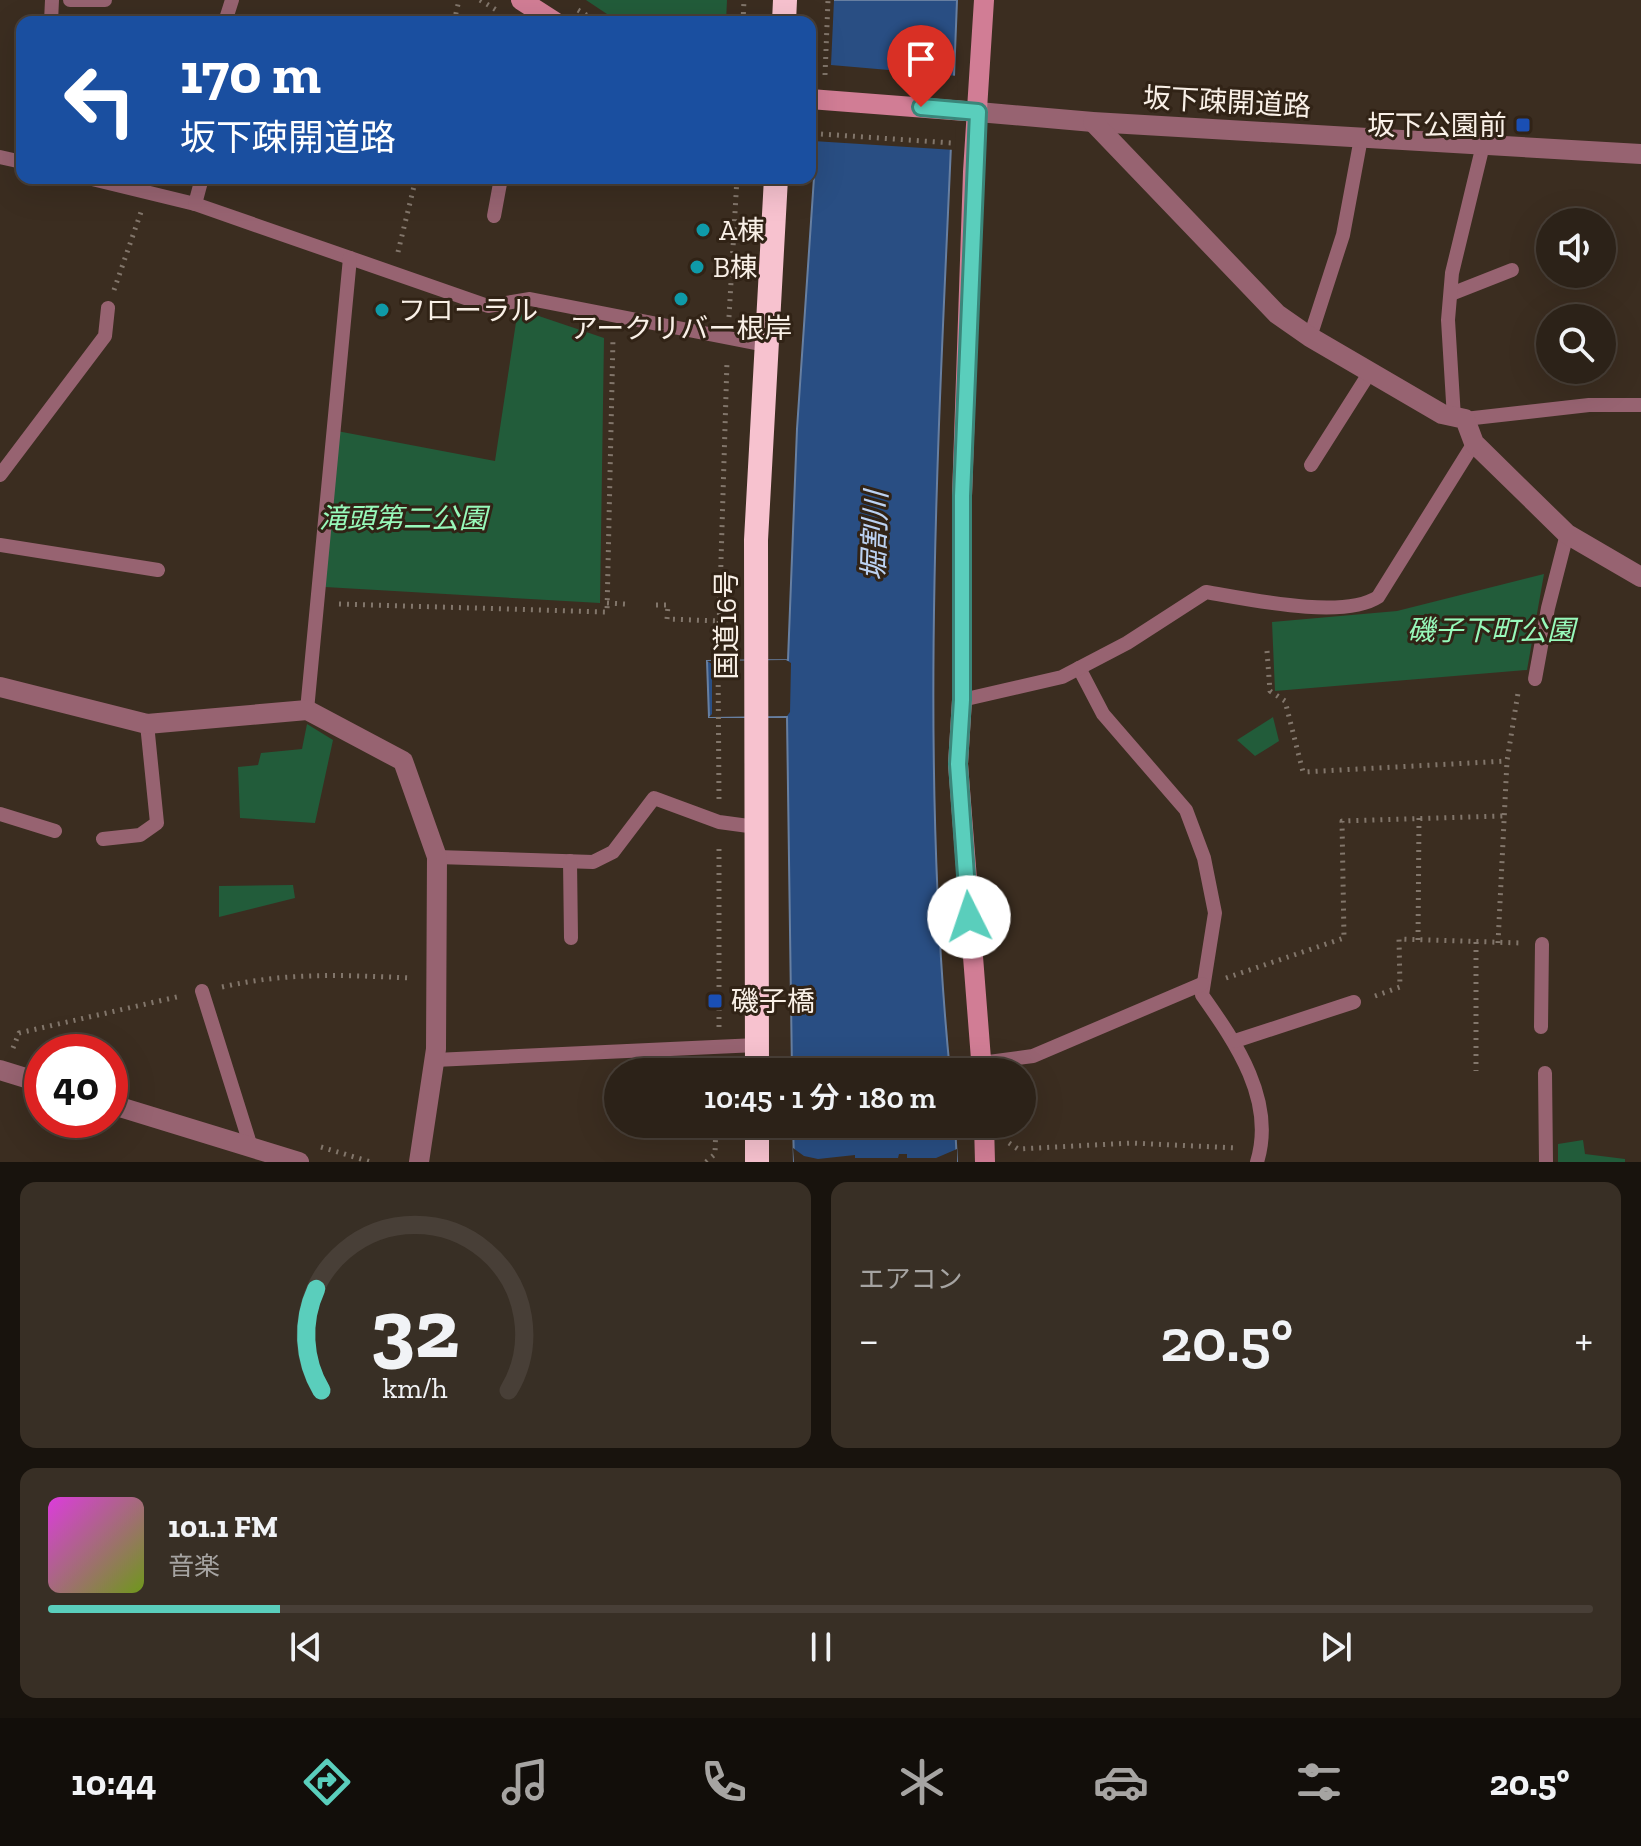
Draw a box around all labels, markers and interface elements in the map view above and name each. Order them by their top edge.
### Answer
pin [887,25,955,107]
icon: arrive [899,37,943,81]
text: 170 m [180,40,321,107]
icon: left [48,48,152,152]
street label: 坂下疎開道路 [1142,81,1312,123]
place label: 坂下公園前 [1367,109,1507,142]
text: 坂下疎開道路 [180,116,396,159]
marker: 坂下公園前 [1514,116,1532,134]
map controls [1536,208,1616,384]
button: sound [1536,208,1616,288]
place label: A棟 [719,214,765,247]
marker: A棟 [694,221,712,239]
place label: B棟 [713,251,758,284]
marker: B棟 [688,258,706,276]
marker: アークリバー根岸 [672,290,690,308]
place label: フローラル [398,294,538,327]
marker: フローラル [373,301,391,319]
button: search [1536,304,1616,384]
place label: アークリバー根岸 [570,312,792,345]
water label: 堀割川 [855,487,895,582]
park label: 滝頭第二公園 [319,502,491,535]
street label: 国道16号 [710,570,743,680]
park label: 磯子下町公園 [1407,614,1579,647]
position arrow [927,875,1011,959]
place label: 磯子橋 [731,985,815,1018]
marker: 磯子橋 [706,992,724,1010]
speed limit sign: 40 [24,1034,128,1138]
text: 10:45 · 1 分 · 180 m [704,1080,936,1116]
text: エアコン [859,1263,963,1295]
text: 32 [371,1278,460,1378]
text: 20.5° [1160,1304,1293,1376]
text: − [859,1313,879,1366]
text: + [1574,1313,1593,1366]
text: km/h [383,1371,448,1405]
text: 101.1 FM [168,1509,278,1545]
text: 音楽 [168,1550,220,1582]
icon: previous [284,1625,328,1669]
icon: pause [799,1625,843,1669]
icon: next [1314,1625,1358,1669]
icon: directions [299,1754,355,1810]
icon: music [497,1754,553,1810]
icon: phone [696,1754,752,1810]
icon: climate [894,1754,950,1810]
icon: car [1093,1754,1149,1810]
icon: filters [1291,1754,1347,1810]
text: 10:44 [71,1761,156,1804]
text: 20.5° [1490,1761,1570,1804]

